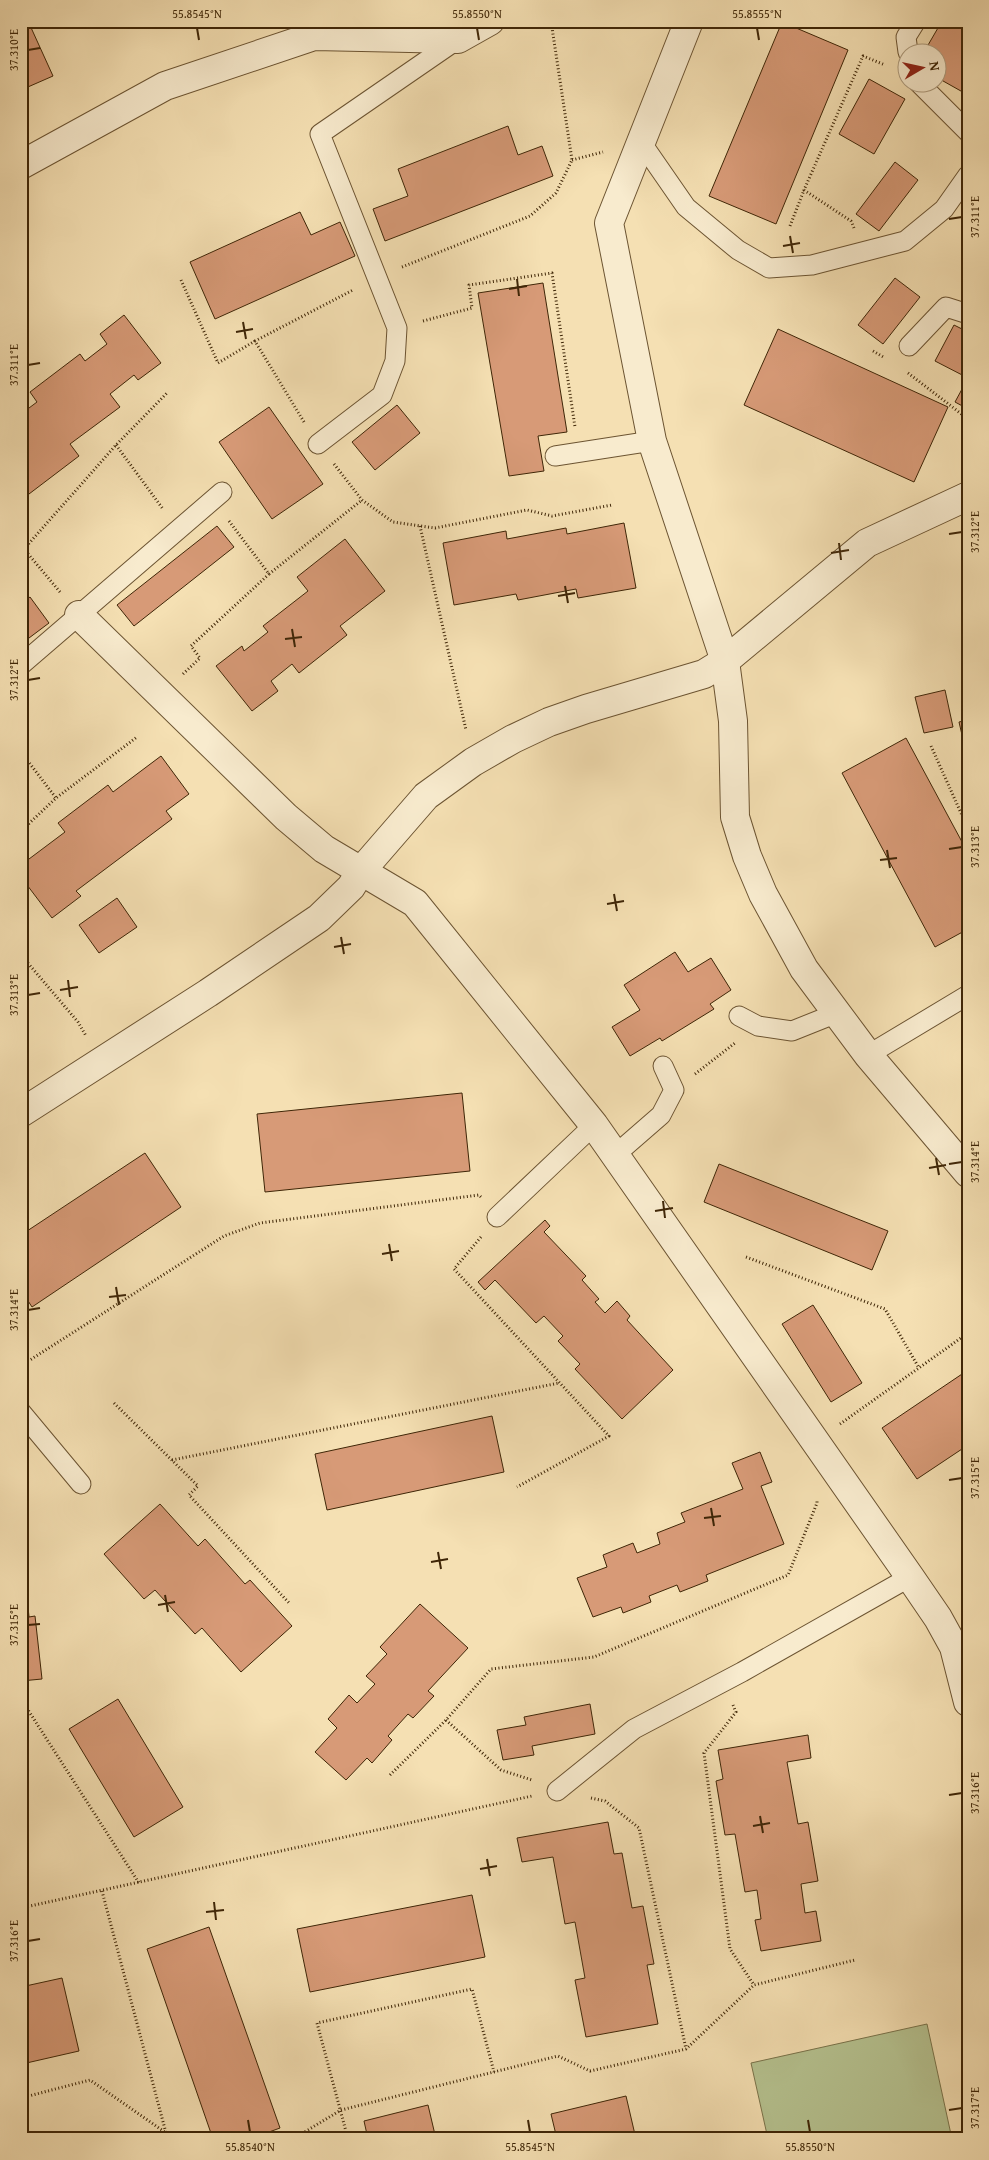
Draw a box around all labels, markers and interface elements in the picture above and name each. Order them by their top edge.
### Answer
text: 55.8545°N [172,5,222,22]
text: 55.8550°N [452,5,502,22]
text: 55.8555°N [732,5,782,22]
text: 37.310°E [5,29,22,71]
north arrow [896,42,946,92]
text: N [924,60,946,73]
text: 37.311°E [966,196,983,238]
text: 37.311°E [5,344,22,386]
text: 37.312°E [966,511,983,553]
text: 37.312°E [5,659,22,701]
text: 37.313°E [966,826,983,868]
text: 37.313°E [5,974,22,1016]
text: 37.314°E [966,1141,983,1183]
text: 37.314°E [5,1289,22,1331]
text: 37.315°E [966,1457,983,1499]
text: 37.315°E [5,1604,22,1646]
text: 37.316°E [966,1772,983,1814]
text: 37.316°E [5,1920,22,1962]
text: 37.317°E [966,2087,983,2129]
text: 55.8540°N [225,2138,275,2155]
text: 55.8545°N [505,2138,555,2155]
text: 55.8550°N [785,2138,835,2155]

